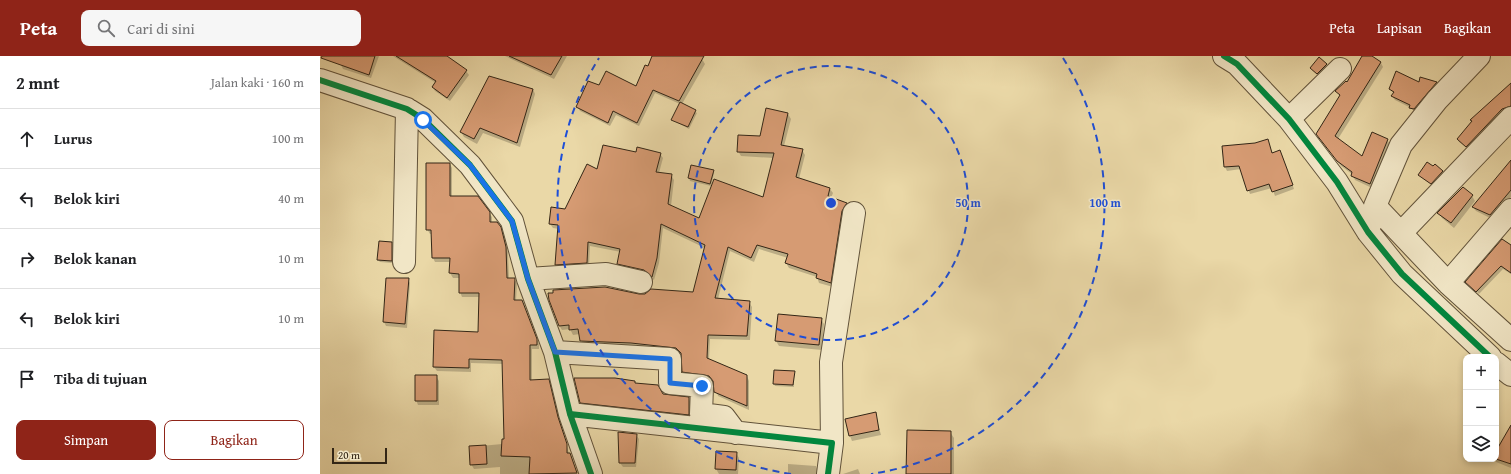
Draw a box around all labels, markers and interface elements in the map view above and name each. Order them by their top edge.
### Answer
search box [81,10,361,46]
text: Peta [20,14,57,42]
icon: search [95,17,117,39]
text: Cari di sini [127,18,195,39]
text: Peta [1329,18,1355,38]
text: Lapisan [1377,18,1422,38]
text: Bagikan [1444,18,1491,38]
text: 2 mnt [16,70,60,95]
text: Jalan kaki · 160 m [211,73,304,92]
route start [414,111,432,129]
icon: ahead [16,128,38,150]
text: Lurus [54,128,92,149]
text: 100 m [272,129,304,148]
icon: left [16,188,38,210]
text: Belok kiri [54,188,120,209]
text: 40 m [278,189,304,208]
text: 50 m [955,194,981,211]
text: 100 m [1089,194,1122,211]
centre of rings [824,196,838,210]
icon: right [16,248,38,270]
text: Belok kanan [54,248,137,269]
text: 10 m [278,249,304,268]
icon: left [16,308,38,330]
text: Belok kiri [54,308,120,329]
text: 10 m [278,309,304,328]
map controls [1463,354,1499,462]
button: + [1463,354,1499,390]
icon: arrive [16,368,38,390]
text: Tiba di tujuan [54,368,147,389]
route end [693,377,711,395]
button: − [1463,390,1499,426]
button: Simpan [16,420,156,460]
button: Bagikan [164,420,304,460]
button: layers [1463,426,1499,462]
scale bar [332,446,387,465]
text: 20 m [338,447,360,463]

